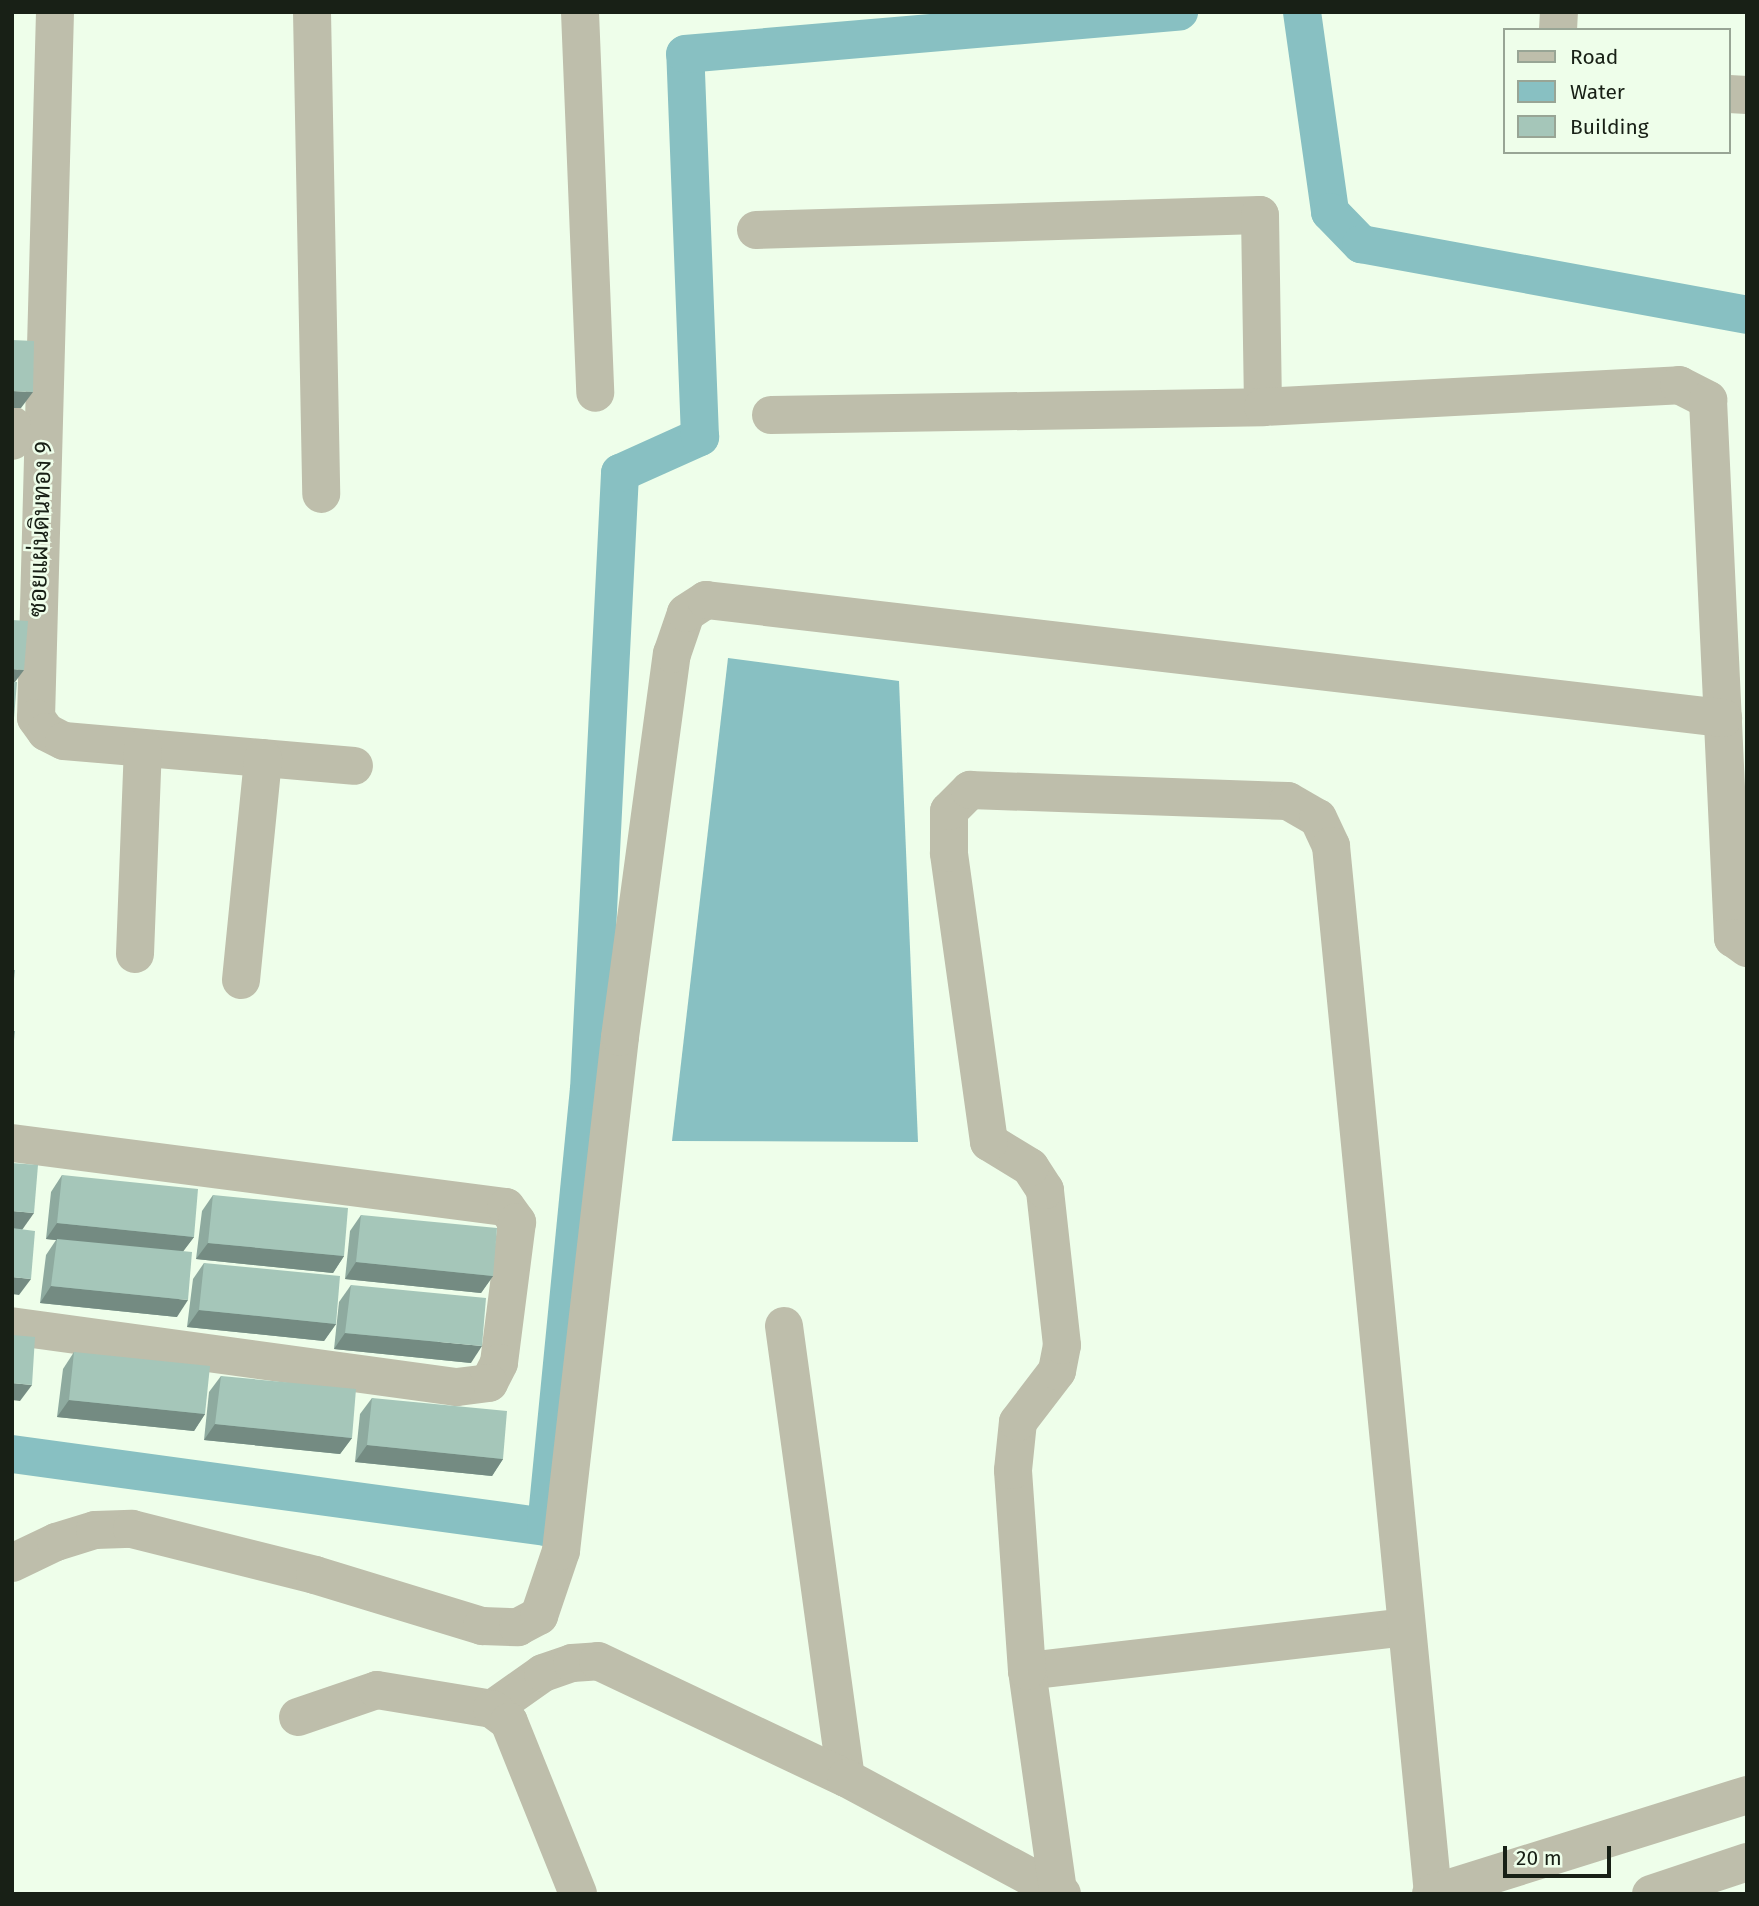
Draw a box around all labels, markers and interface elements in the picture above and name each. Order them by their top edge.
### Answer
legend [1504,28,1731,154]
text: Road [1570,44,1618,70]
text: Water [1570,79,1625,105]
text: Building [1570,114,1649,140]
street label: ซอยแผ่นดินทอง 9 [24,441,58,617]
scale bar [1507,1832,1616,1876]
text: 20 m [1516,1845,1562,1871]

